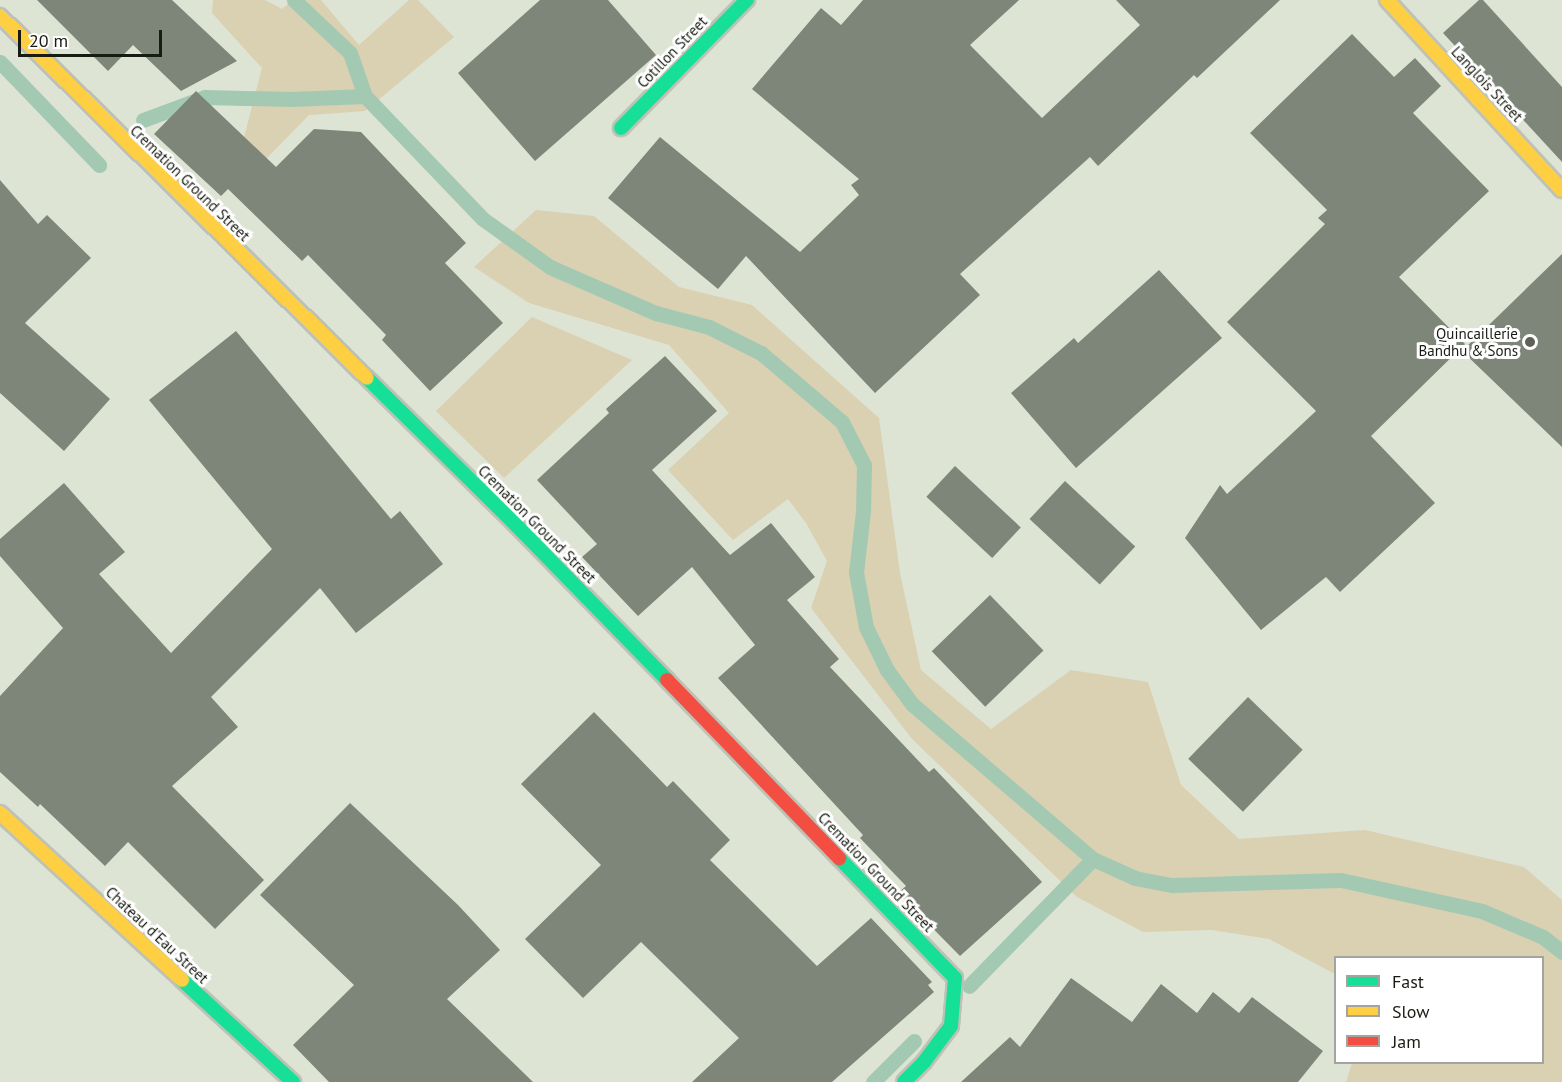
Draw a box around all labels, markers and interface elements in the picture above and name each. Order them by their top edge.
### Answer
street label: Cotillon Street [633,12,711,92]
scale bar [21,18,165,56]
text: 20 m [29,29,68,52]
street label: Langlois Street [1448,43,1526,125]
street label: Cremation Ground Street [127,121,253,245]
place label: Quincaillerie Bandhu & Sons [1418,324,1518,359]
marker: Quincaillerie Bandhu & Sons [1523,335,1537,349]
street label: Cremation Ground Street [474,461,600,587]
street label: Cremation Ground Street [814,809,938,935]
street label: Chateau d'Eau Street [102,883,212,987]
legend [1334,956,1544,1064]
text: Fast [1392,970,1424,993]
text: Slow [1392,1000,1430,1023]
text: Jam [1392,1030,1421,1053]

